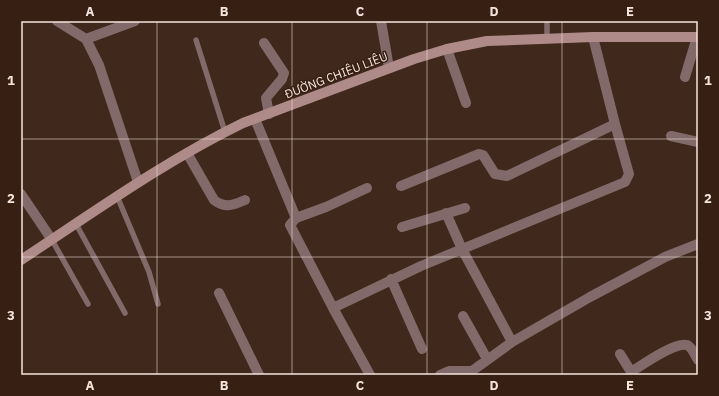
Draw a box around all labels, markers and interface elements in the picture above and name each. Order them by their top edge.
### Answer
text: A [86,3,95,20]
text: B [220,3,229,20]
text: C [356,3,365,20]
text: D [489,3,499,20]
text: E [626,3,634,20]
street label: ĐƯỜNG CHIÊU LIÊU [282,48,390,102]
text: 1 [7,72,15,89]
text: 1 [704,72,712,89]
text: 2 [7,190,15,207]
text: 2 [704,190,712,207]
text: 3 [7,307,15,324]
text: 3 [704,307,712,324]
text: A [86,377,95,394]
text: B [220,377,229,394]
text: C [356,377,365,394]
text: D [489,377,499,394]
text: E [626,377,634,394]

